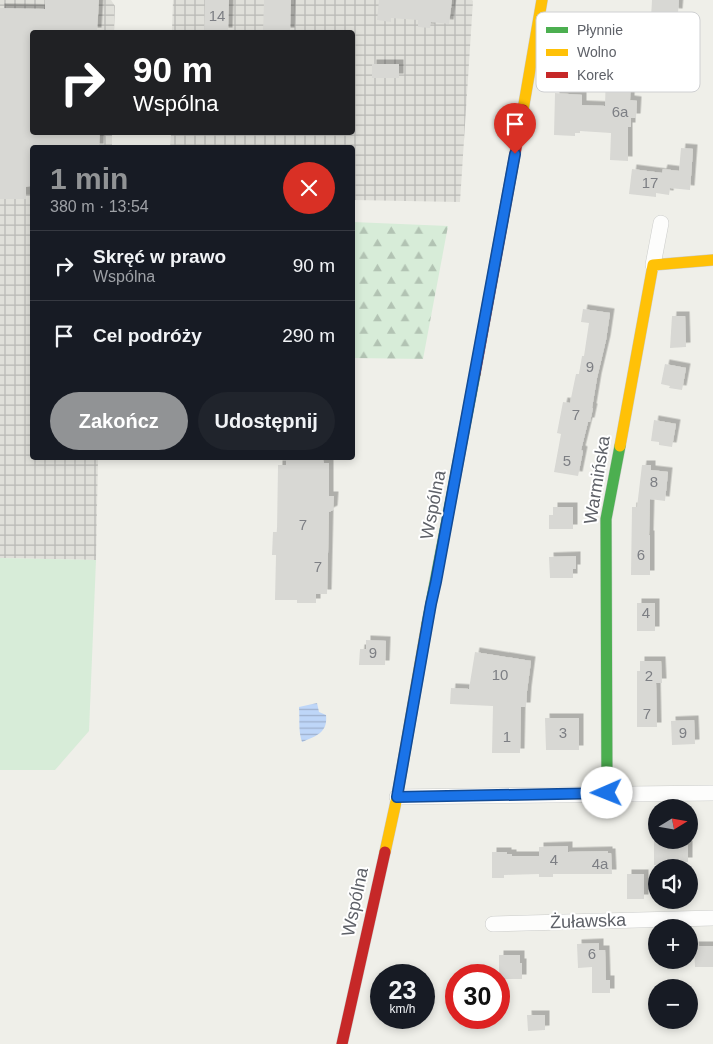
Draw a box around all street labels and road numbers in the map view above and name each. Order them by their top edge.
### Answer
street label: Warmińska [580,433,614,526]
street label: Wspólna [417,468,450,541]
street label: Wspólna [338,865,372,938]
street label: Żuławska [550,910,627,932]

